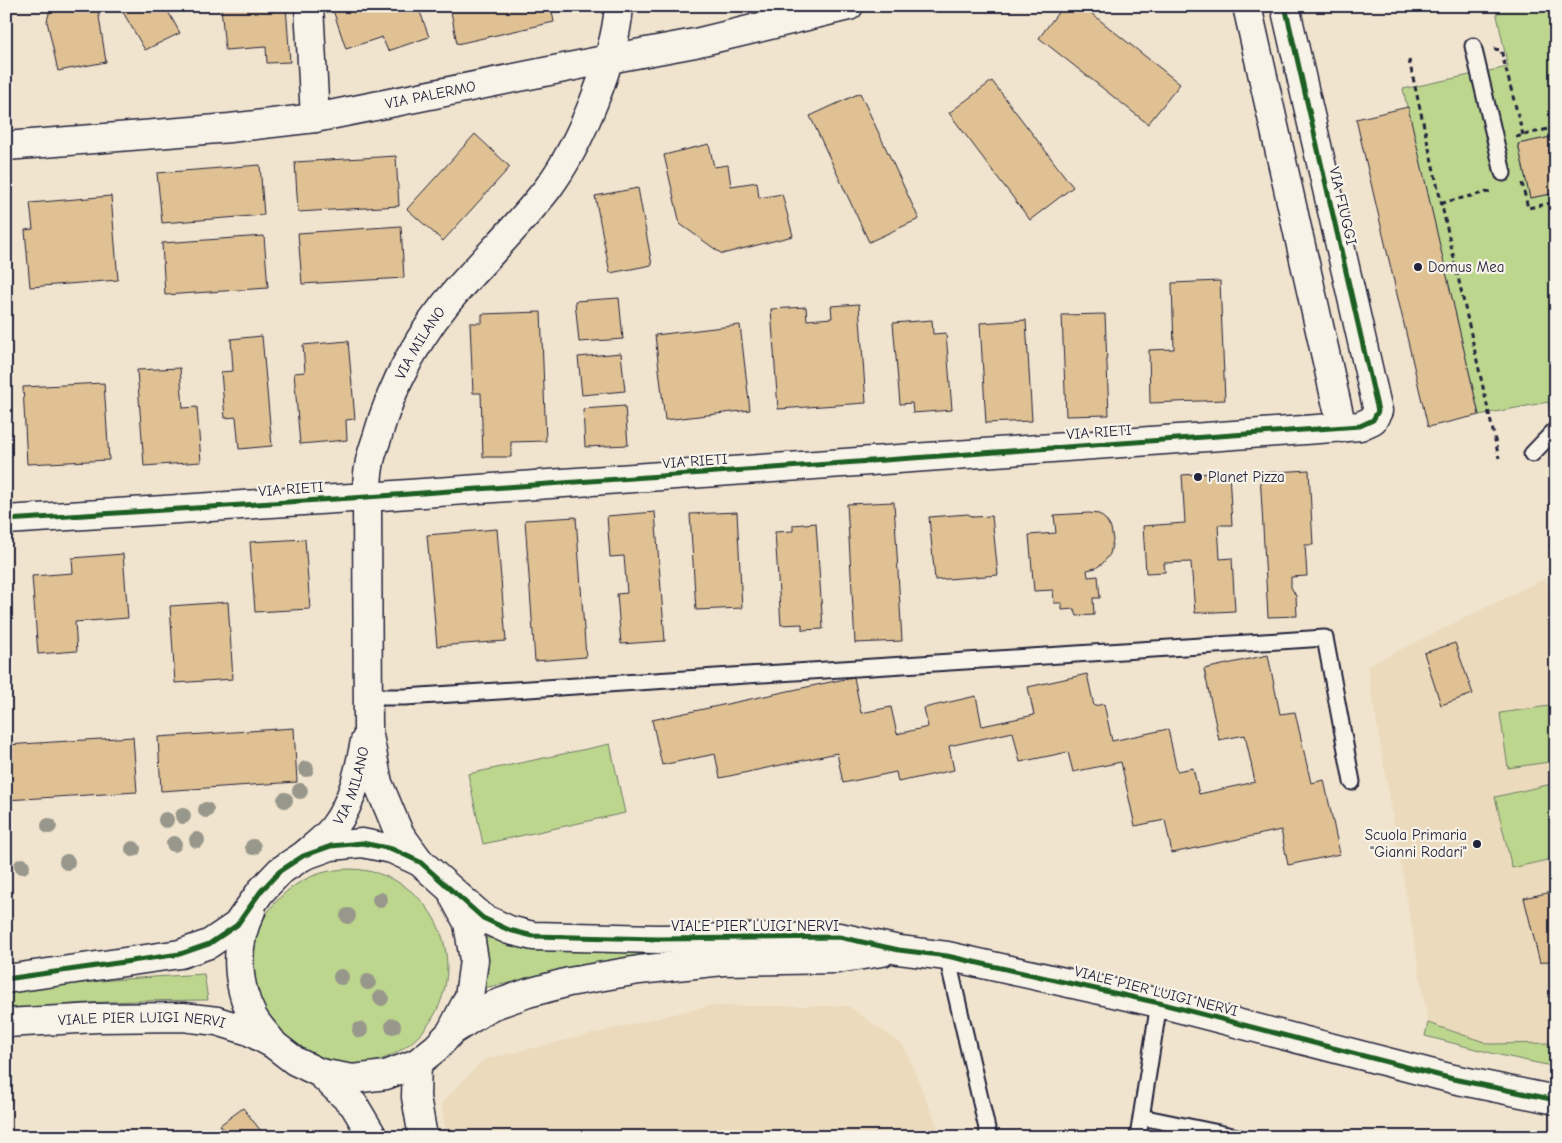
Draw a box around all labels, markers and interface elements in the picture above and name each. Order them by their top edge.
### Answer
street label: VIA PALERMO [384,77,477,113]
street label: VIA FIUGGI [1325,165,1361,247]
place label: Domus Mea [1428,258,1505,276]
marker: Domus Mea [1412,261,1424,273]
street label: VIA MILANO [391,303,449,382]
street label: VIA RIETI [1066,421,1132,443]
street label: VIA RIETI [662,450,728,472]
place label: Planet Pizza [1208,468,1285,486]
marker: Planet Pizza [1192,471,1204,483]
street label: VIA RIETI [258,478,324,500]
street label: VIA MILANO [329,745,373,828]
place label: Scuola Primaria "Gianni Rodari" [1365,826,1467,861]
marker: Scuola Primaria "Gianni Rodari" [1471,838,1483,850]
street label: VIALE PIER LUIGI NERVI [671,917,839,935]
street label: VIALE PIER LUIGI NERVI [1072,962,1240,1020]
street label: VIALE PIER LUIGI NERVI [57,1008,228,1032]

